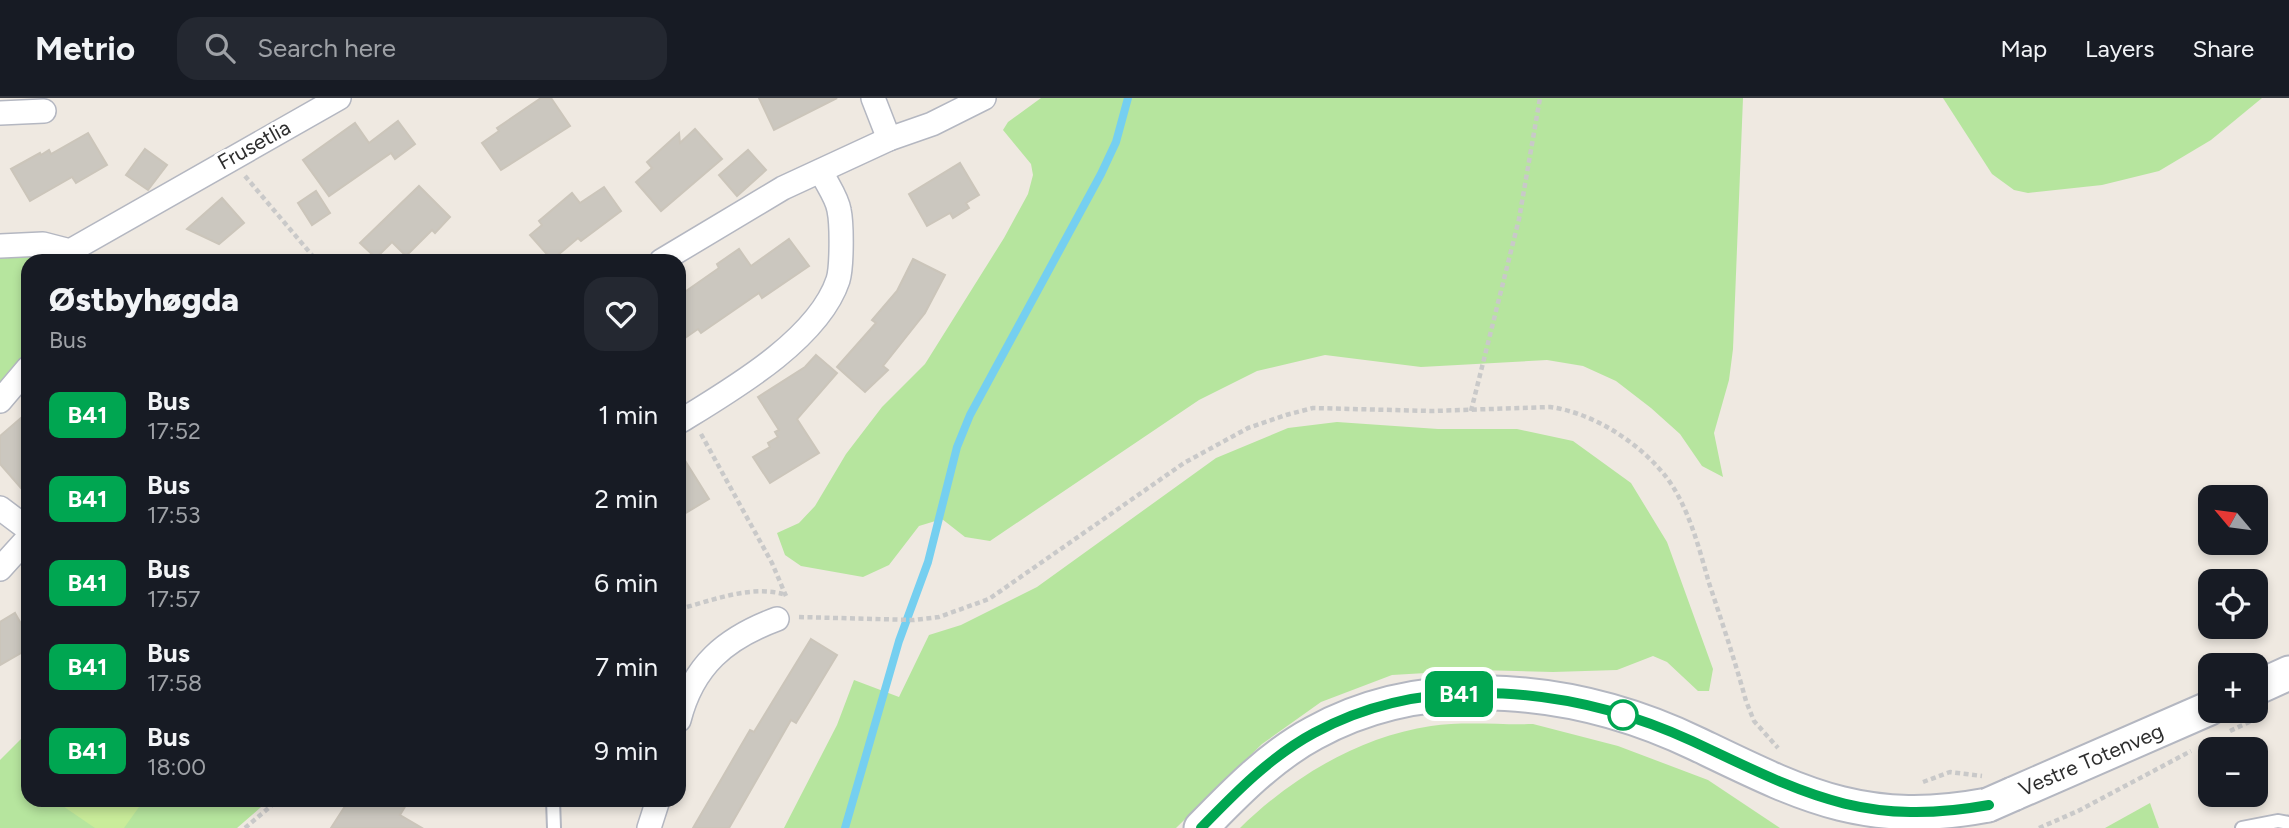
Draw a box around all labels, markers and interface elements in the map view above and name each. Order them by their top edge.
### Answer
search box [177,17,667,80]
text: Metrio [35,29,135,68]
icon: search [201,29,239,67]
text: Search here [257,32,396,64]
text: Map [2000,34,2047,63]
text: Layers [2085,34,2154,63]
text: Share [2192,34,2254,63]
street label: Frusetlia [213,114,295,175]
button: heart [584,277,658,351]
text: Østbyhøgda [49,280,239,319]
text: Bus [49,326,87,354]
text: Bus [147,385,190,417]
text: 1 min [598,399,658,431]
text: B41 [67,400,108,429]
text: 17:52 [147,417,201,445]
text: Bus [147,469,190,501]
text: 2 min [594,483,658,515]
text: B41 [67,484,108,513]
north arrow [2198,485,2268,555]
map controls [2198,485,2268,807]
text: 17:53 [147,501,200,529]
text: Bus [147,553,190,585]
text: 6 min [594,567,658,599]
text: B41 [67,568,108,597]
button: locate [2198,569,2268,639]
text: 17:57 [147,585,200,613]
text: Bus [147,637,190,669]
text: 7 min [595,651,658,683]
text: B41 [67,652,108,681]
button: + [2198,653,2268,723]
text: 17:58 [147,669,202,697]
line badge: B41 [1419,671,1499,717]
text: B41 [1439,679,1479,708]
unlabelled marker [1608,700,1638,730]
street label: Vestre Totenveg [2015,718,2167,801]
text: Bus [147,721,190,753]
text: 9 min [594,735,658,767]
text: B41 [67,736,108,765]
button: − [2198,737,2268,807]
text: 18:00 [147,753,206,781]

